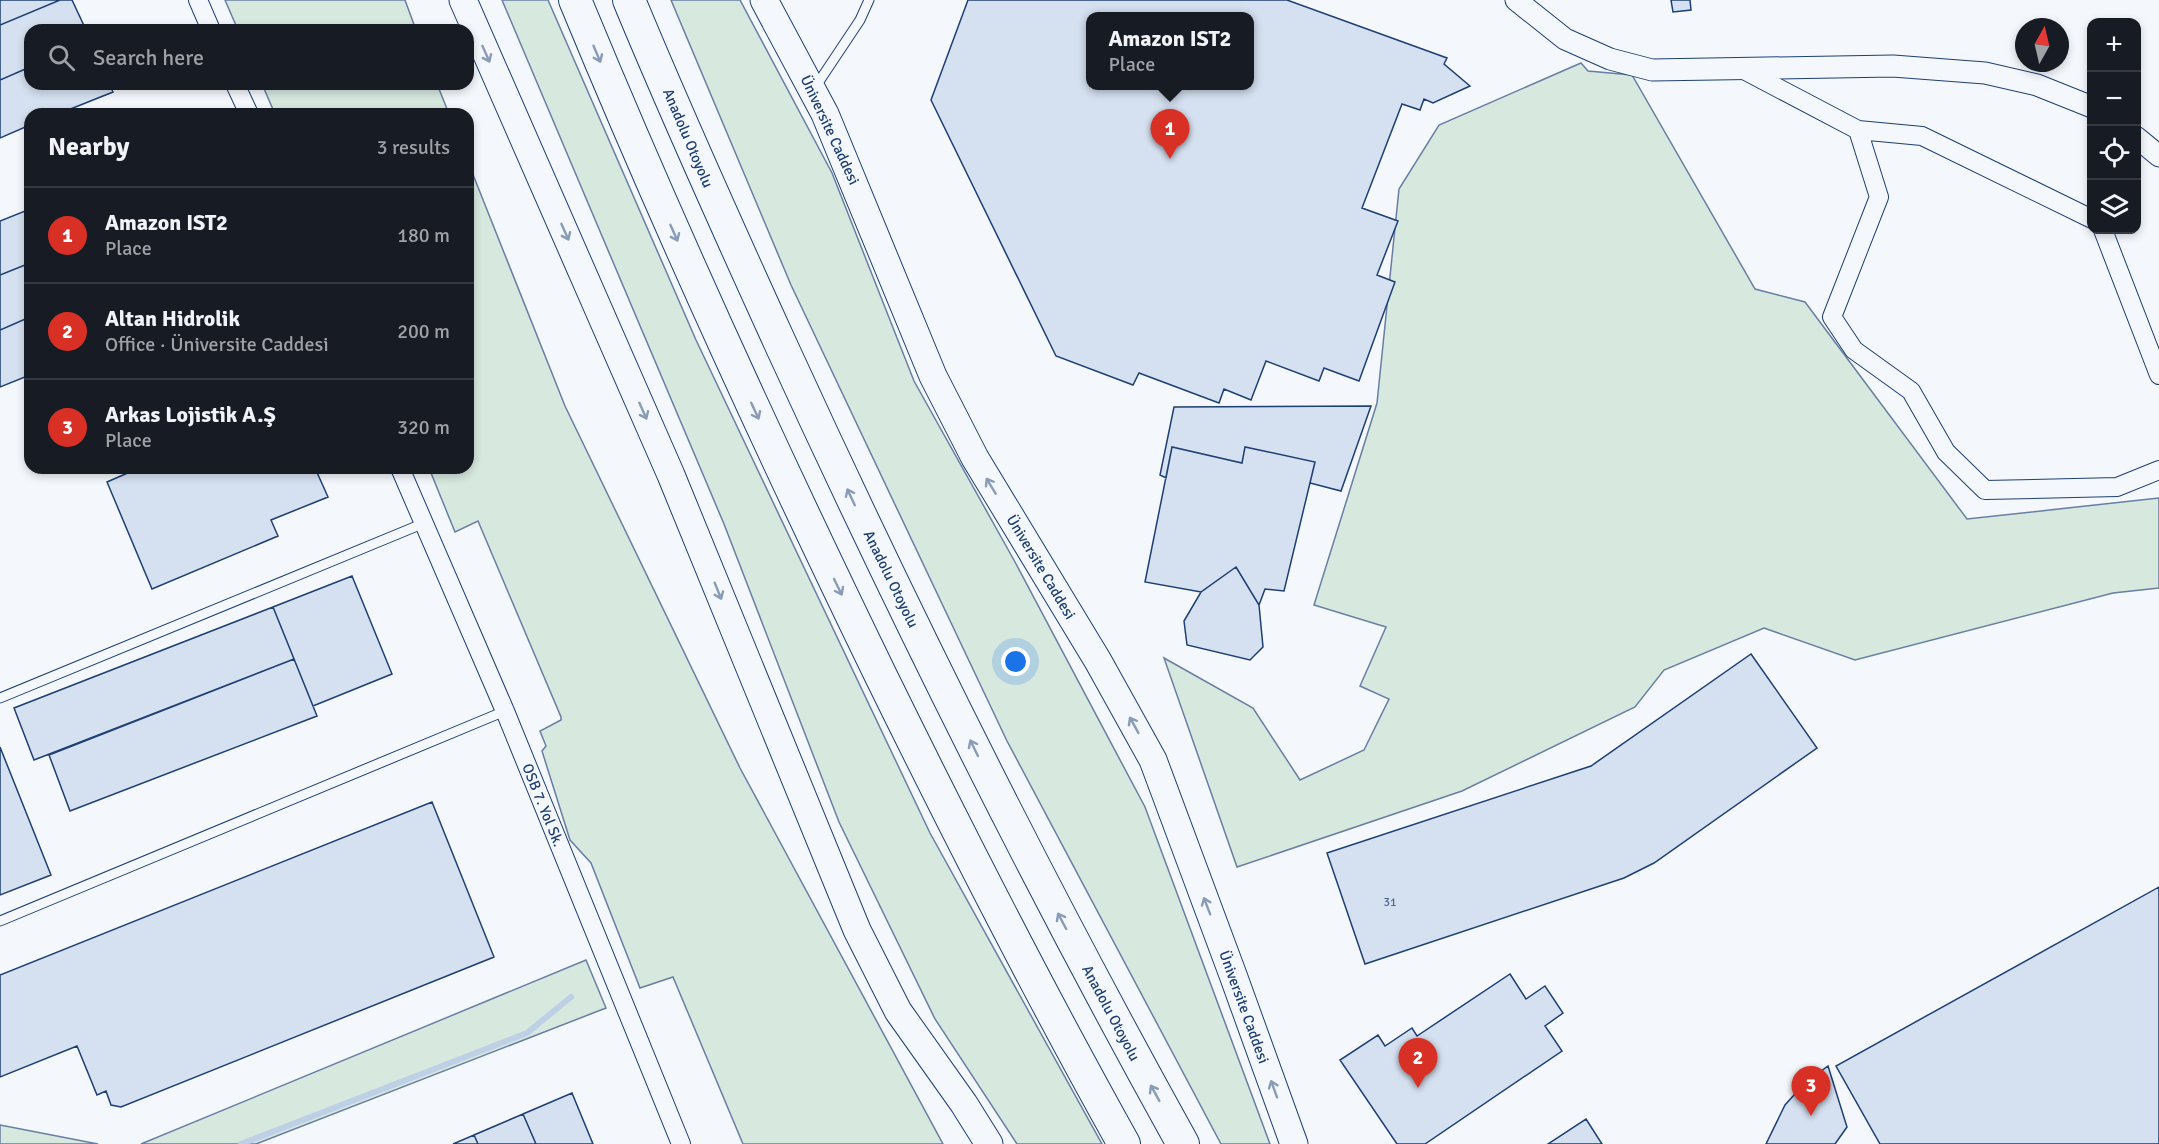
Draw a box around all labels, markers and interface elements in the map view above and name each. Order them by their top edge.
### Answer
popup [1086,12,1254,90]
north arrow [2015,18,2069,72]
map controls [2087,18,2141,234]
button: + [2087,18,2141,72]
search box [24,24,474,90]
text: Amazon IST2 [1109,25,1231,52]
icon: search [45,41,78,74]
text: Search here [93,44,204,71]
one-way arrow [481,44,493,62]
one-way arrow [592,44,603,63]
text: Place [1109,52,1155,77]
street label: Üniversite Caddesi [797,72,863,188]
button: − [2087,72,2141,126]
street label: Anadolu Otoyolu [659,86,717,190]
pin: 1 [1150,110,1190,159]
button: locate [2087,126,2141,180]
text: Nearby [48,131,129,163]
text: 3 results [377,135,450,160]
button: layers [2087,180,2141,234]
text: Amazon IST2 [105,209,228,236]
text: 1 [62,223,73,248]
text: 180 m [397,223,450,248]
one-way arrow [559,223,571,241]
one-way arrow [669,224,680,242]
text: Place [105,236,152,261]
text: Altan Hidrolik [105,305,240,332]
text: 2 [62,319,73,344]
text: 200 m [397,319,450,344]
text: Office · Üniversite Caddesi [105,332,329,357]
text: Arkas Lojistik A.Ş [105,401,276,428]
one-way arrow [750,401,761,419]
one-way arrow [638,402,649,420]
text: 3 [62,415,73,440]
text: 320 m [397,415,450,440]
text: Place [105,428,152,453]
one-way arrow [985,478,997,495]
one-way arrow [844,488,856,506]
street label: Üniversite Caddesi [1003,511,1079,623]
street label: Anadolu Otoyolu [860,527,922,631]
one-way arrow [832,578,844,596]
one-way arrow [713,581,724,599]
your location [1001,647,1030,676]
one-way arrow [1128,717,1139,735]
one-way arrow [967,739,979,757]
street label: OSB 7. Yol Sk. [518,761,568,849]
house number: 31 [1384,895,1396,910]
one-way arrow [1201,897,1212,915]
one-way arrow [1056,913,1068,930]
street label: Üniversite Caddesi [1215,948,1273,1066]
street label: Anadolu Otoyolu [1078,962,1144,1064]
pin: 2 [1398,1038,1438,1088]
pin: 3 [1792,1066,1830,1116]
one-way arrow [1268,1080,1279,1099]
one-way arrow [1149,1085,1161,1102]

